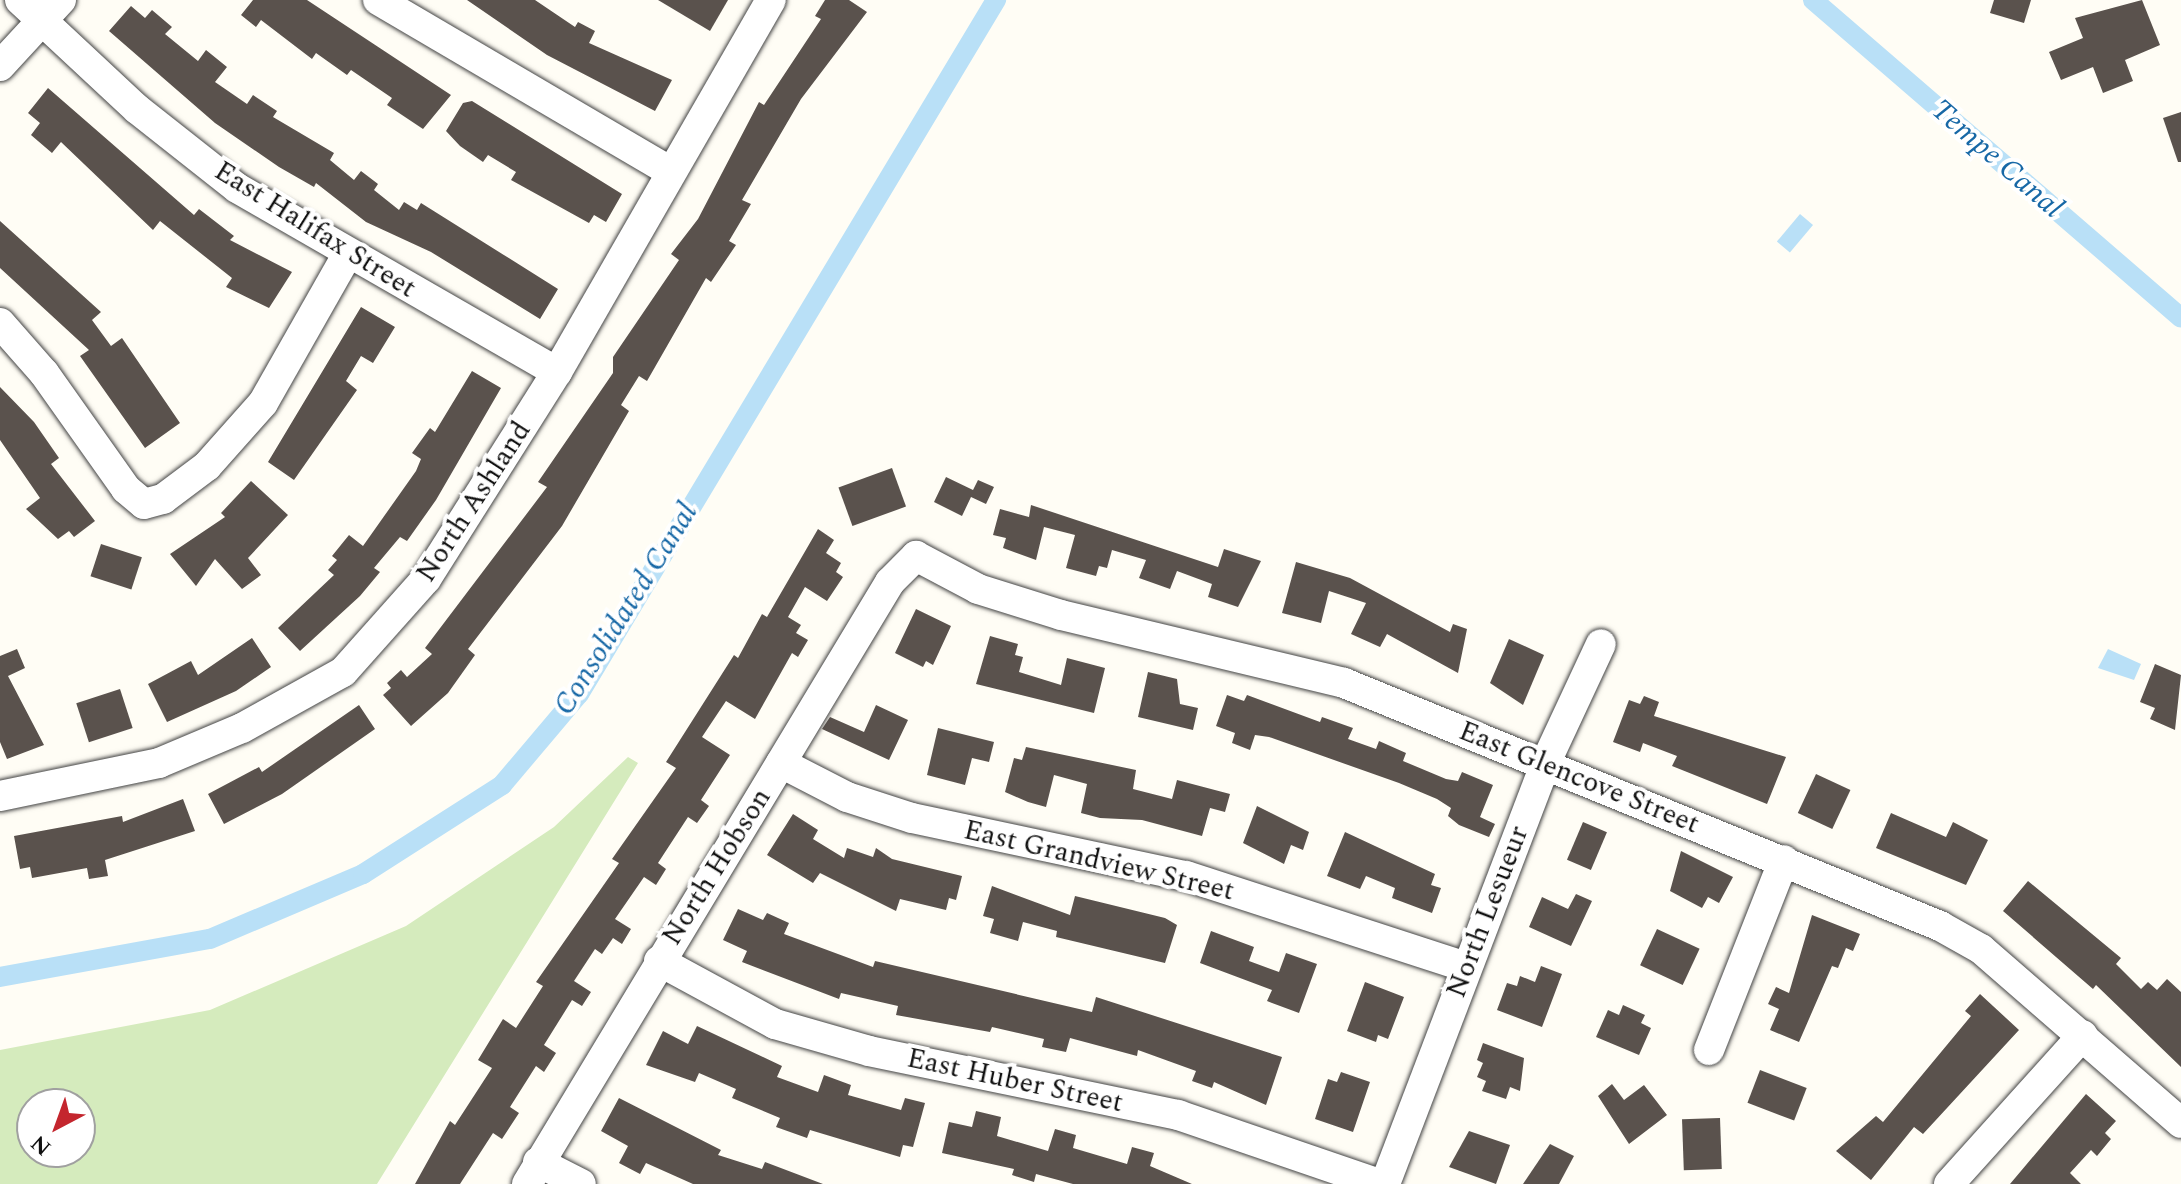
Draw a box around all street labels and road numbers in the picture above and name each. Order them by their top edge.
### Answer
street label: East Halifax Street [208,154,422,306]
street label: North Ashland [410,415,538,589]
street label: East Glencove Street [1454,714,1704,842]
street label: North Hobson [655,782,779,952]
street label: East Grandview Street [961,814,1237,908]
street label: North Lesueur [1440,821,1536,1003]
street label: East Huber Street [904,1042,1126,1120]

